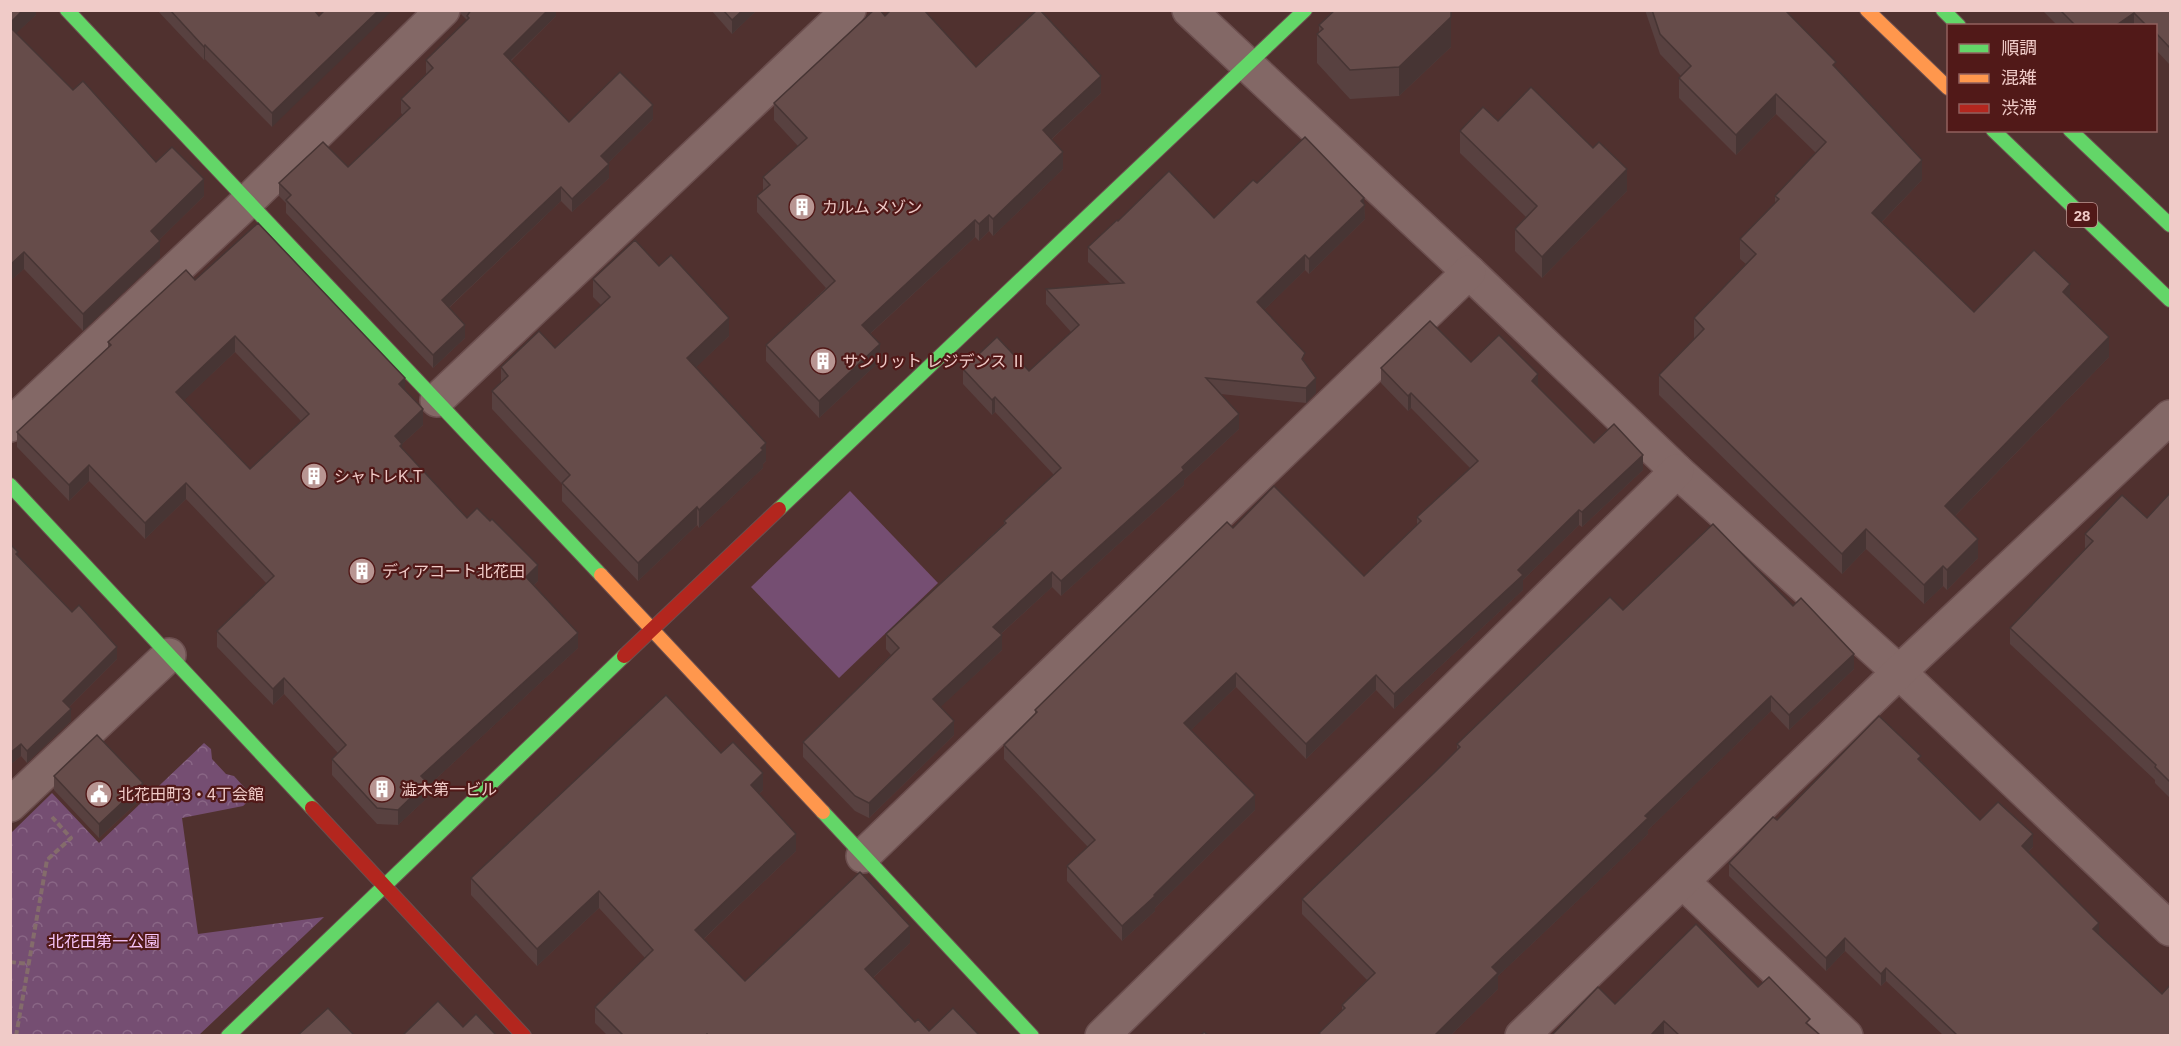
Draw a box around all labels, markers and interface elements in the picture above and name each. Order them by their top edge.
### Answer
legend [1947,24,2157,132]
text: 順調 [2001,38,2037,58]
text: 混雑 [2001,68,2037,88]
text: 渋滞 [2001,98,2037,118]
building icon: カルム メゾン [787,192,817,222]
place label: カルム メゾン [822,199,922,216]
road number: 28 [2067,203,2097,227]
building icon: サンリット レジデンス Ⅱ [808,346,838,376]
place label: サンリット レジデンス Ⅱ [842,353,1027,370]
building icon: シャトレK.T [299,461,329,491]
place label: シャトレK.T [334,468,423,485]
building icon: ディアコート北花田 [347,556,377,586]
place label: ディアコート北花田 [382,563,525,580]
building icon: 澁木第一ビル [367,774,397,804]
public building icon: 北花田町3・4丁会館 [84,779,114,809]
place label: 澁木第一ビル [401,781,497,798]
place label: 北花田町3・4丁会館 [118,786,264,803]
park label: 北花田第一公園 [48,933,160,950]

